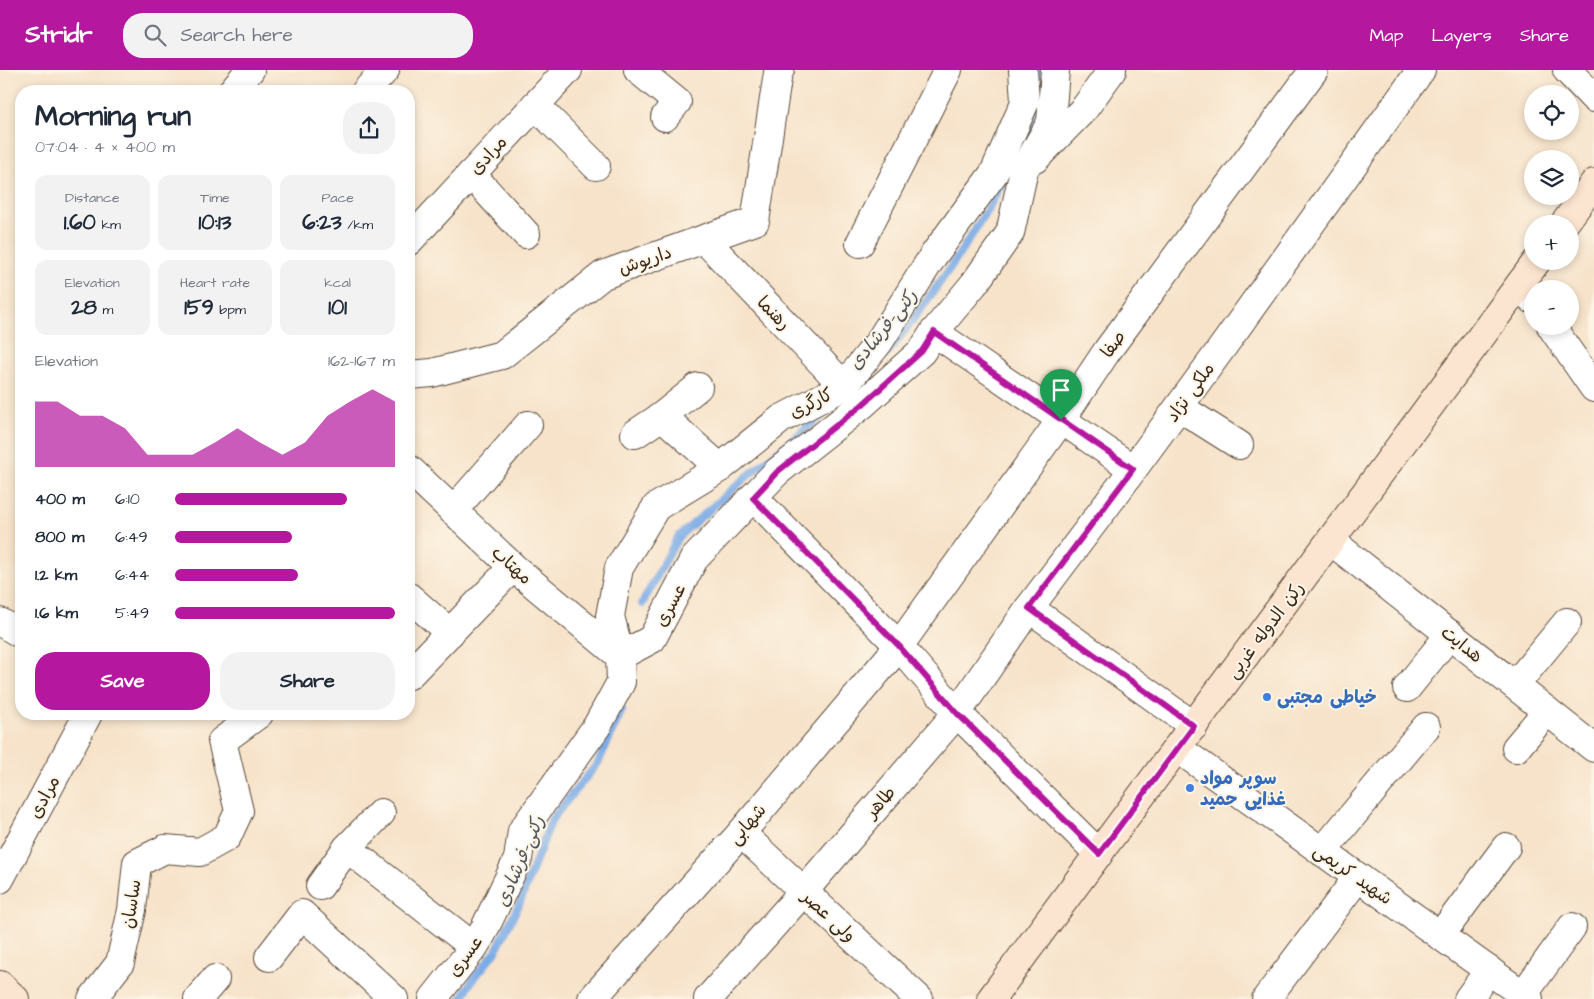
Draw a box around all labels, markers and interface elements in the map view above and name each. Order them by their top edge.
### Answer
search box [123,13,473,58]
text: Stridr [25,18,93,52]
icon: search [141,21,169,49]
text: Search here [181,22,293,49]
text: Map [1369,23,1403,48]
text: Layers [1431,23,1492,48]
text: Share [1520,23,1569,48]
map controls [1524,85,1579,335]
button: locate [1524,85,1579,140]
text: Morning run [35,97,191,136]
button: share [343,102,395,154]
street label: مرادی [464,130,513,180]
text: 07:04 · 4 × 400 m [35,136,175,158]
button: layers [1524,150,1579,205]
text: Distance [65,188,120,208]
text: Time [200,188,230,208]
text: Pace [321,188,354,208]
text: 1.60 [64,208,96,237]
text: 10:13 [199,208,231,237]
text: 6:23 [302,208,342,237]
text: km [96,215,121,235]
text: /km [342,215,373,235]
button: + [1524,215,1579,270]
street label: داریوش [615,240,675,281]
text: Elevation [65,273,120,293]
text: Heart rate [180,273,250,293]
text: kcal [324,273,351,293]
button: − [1524,280,1579,335]
water label: رکنی-فرشادی [842,284,924,376]
street label: رهنما [751,291,796,336]
text: 28 [71,293,97,322]
text: 159 [184,293,214,322]
text: 101 [328,293,347,322]
text: m [97,300,113,320]
text: bpm [214,300,246,320]
street label: صفا [1095,326,1132,363]
text: Elevation [35,350,98,372]
text: 162–167 m [328,350,395,372]
street label: ملکی نژاد [1160,357,1221,427]
pin [1040,369,1082,420]
icon: arrive [1047,376,1075,404]
street label: کارگری [785,382,838,425]
text: 400 m [35,488,85,510]
text: 6:10 [115,488,140,510]
text: 800 m [35,526,84,548]
text: 6:49 [115,526,148,548]
street label: مهتاب [486,540,538,590]
text: 1.2 km [35,564,77,586]
text: 6:44 [115,564,149,586]
street label: رکن الدوله غربی [1221,577,1310,684]
street label: عسری [649,579,692,631]
text: 1.6 km [35,602,78,624]
text: 5:49 [115,602,149,624]
street label: هدایت [1435,620,1488,669]
button: Save [35,652,210,710]
button: Share [220,652,395,710]
place label: خیاطی مجتبی [1277,685,1377,710]
marker: خیاطی مجتبی [1261,691,1273,703]
place label: سوپر مواد غذایی حمید [1200,766,1286,812]
street label: مرادی [23,771,66,823]
street label: طاهر [858,781,901,825]
marker: سوپر مواد غذایی حمید [1184,782,1196,794]
street label: شهابی [723,798,772,850]
water label: رکنی-فرشادی [489,812,552,911]
street label: شهید کریمی [1308,838,1397,911]
street label: ساسان [115,878,148,930]
street label: ولی عصر [795,883,861,948]
street label: عسری [442,930,489,982]

